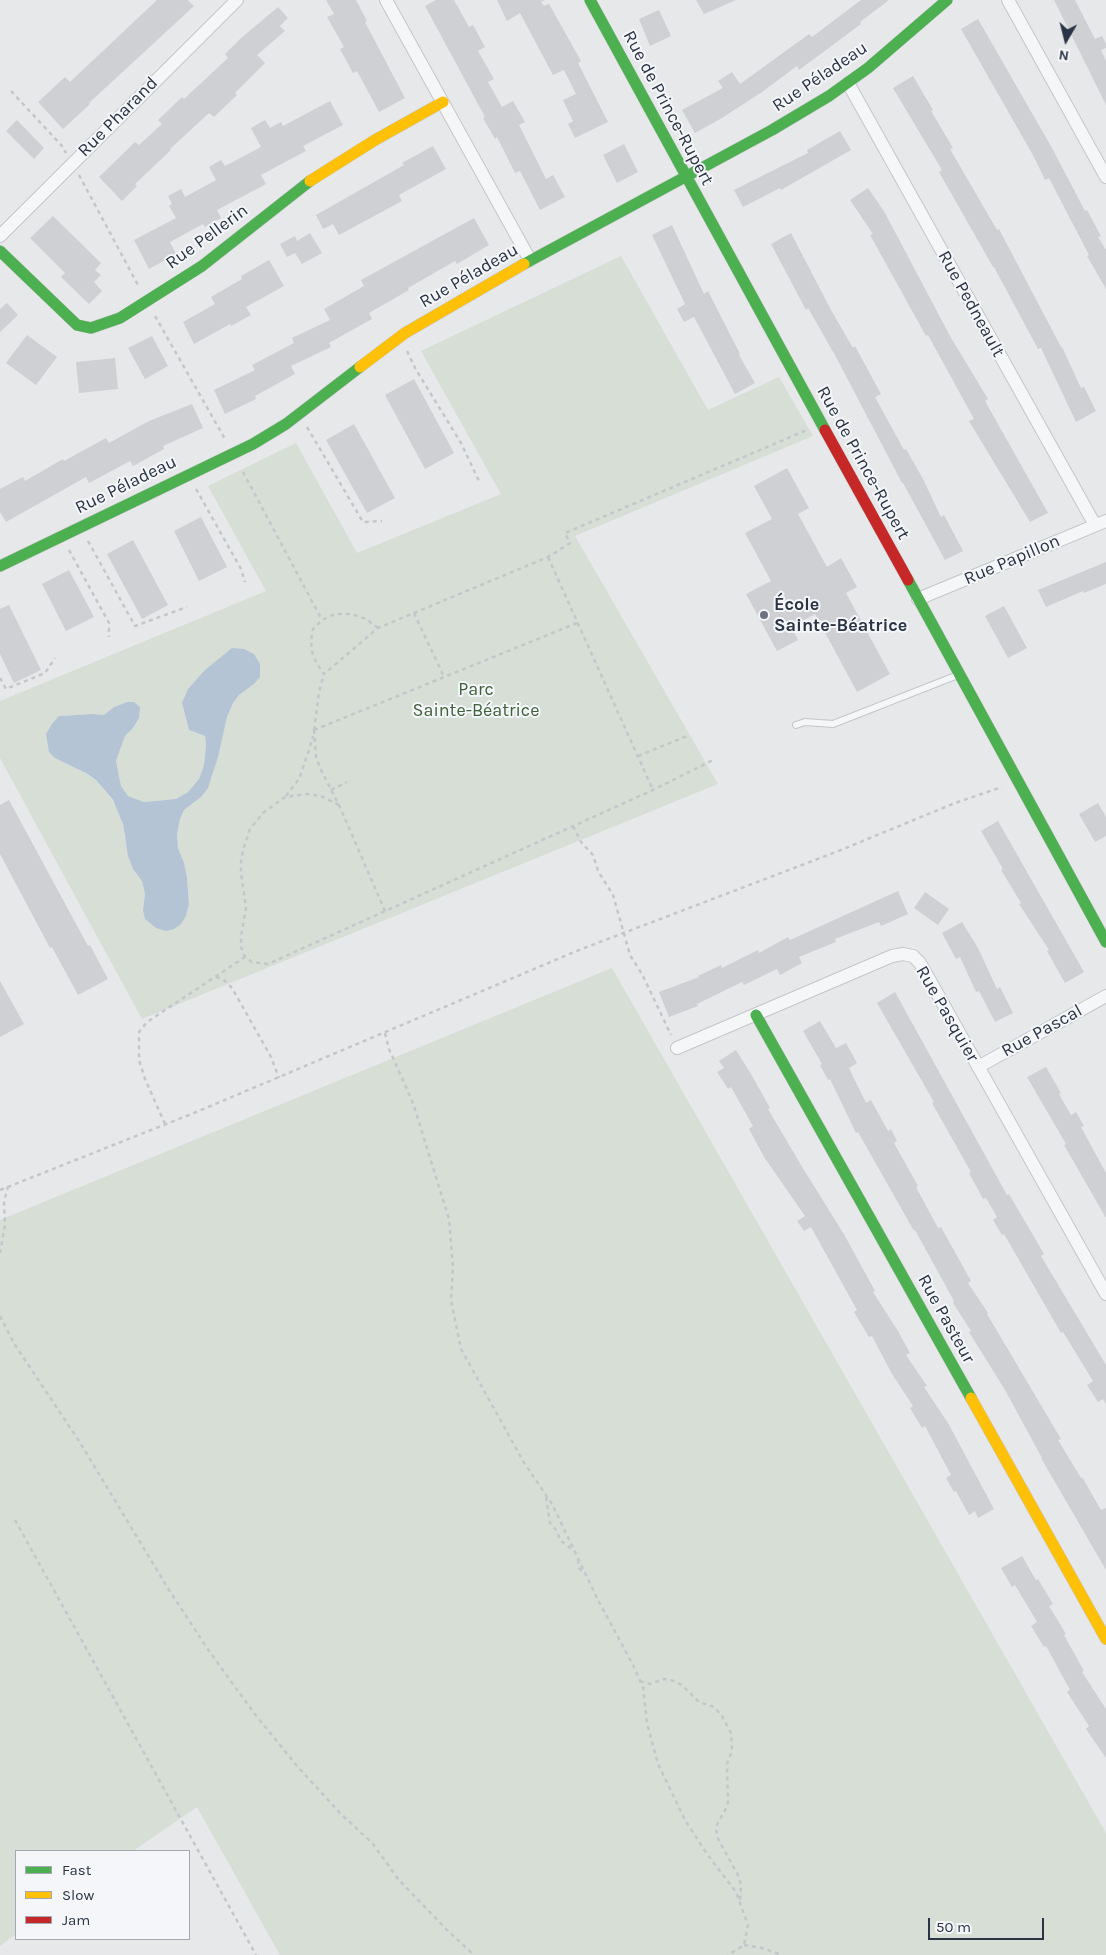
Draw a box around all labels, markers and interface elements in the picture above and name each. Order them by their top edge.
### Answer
north arrow [1041,15,1091,65]
street label: Rue de Prince-Rupert [618,27,718,189]
street label: Rue Péladeau [768,37,872,117]
text: N [1058,46,1070,64]
street label: Rue Pharand [74,73,162,161]
street label: Rue Pellerin [162,200,252,274]
street label: Rue Péladeau [416,239,522,313]
street label: Rue Pedneault [933,247,1009,361]
street label: Rue de Prince-Rupert [812,383,914,543]
street label: Rue Péladeau [72,451,180,519]
street label: Rue Papillon [961,530,1063,590]
place label: École Sainte-Béatrice [774,594,907,636]
marker: École Sainte-Béatrice [758,609,770,621]
park label: Parc Sainte-Béatrice [413,679,539,722]
street label: Rue Pasquier [911,962,983,1066]
street label: Rue Pascal [998,1000,1086,1062]
street label: Rue Pasteur [913,1271,979,1367]
legend [15,1850,190,1940]
text: Fast [62,1861,91,1879]
text: Slow [62,1886,94,1904]
scale bar [931,1908,1047,1940]
text: Jam [62,1911,90,1929]
text: 50 m [936,1918,971,1936]

